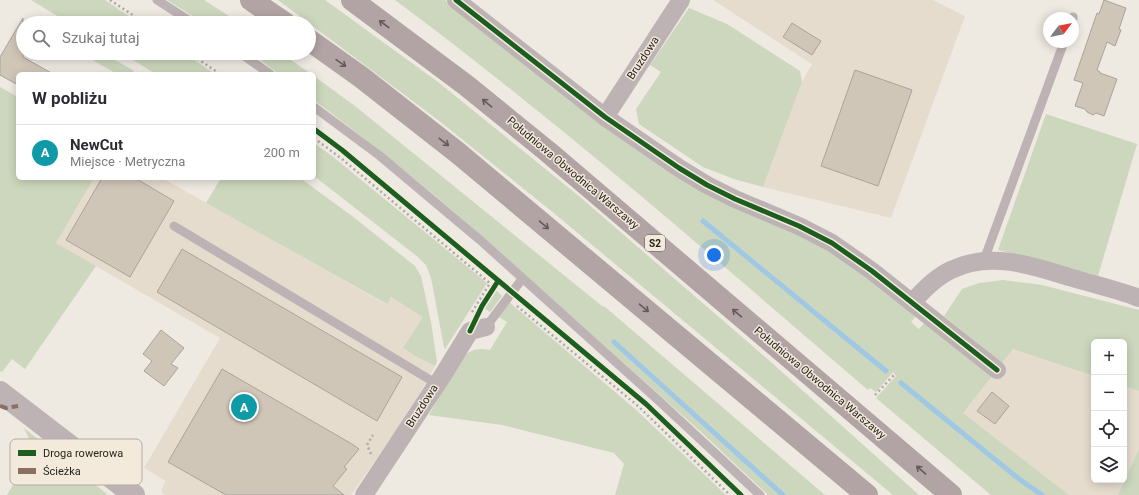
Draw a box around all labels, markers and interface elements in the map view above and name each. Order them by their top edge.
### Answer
north arrow [1043,12,1079,48]
search box [16,16,316,60]
one-way arrow [379,20,390,28]
icon: search [30,27,52,49]
text: Szukaj tutaj [62,29,140,47]
street label: Bruzdowa [624,34,662,82]
one-way arrow [335,59,346,67]
text: W pobliżu [32,88,107,108]
one-way arrow [482,99,493,107]
street label: Południowa Obwodnica Warszawy [504,114,642,232]
text: NewCut [70,136,123,154]
one-way arrow [438,138,449,147]
text: A [41,145,49,160]
text: 200 m [263,145,300,160]
text: Miejsce · Metryczna [70,154,185,169]
one-way arrow [539,220,550,229]
road number: S2 [645,235,665,251]
your location [704,245,724,265]
one-way arrow [639,303,650,312]
one-way arrow [732,308,742,317]
street label: Południowa Obwodnica Warszawy [751,324,889,442]
map controls [1091,339,1127,483]
button: + [1091,339,1127,375]
button: − [1091,375,1127,411]
street label: Bruzdowa [403,382,441,430]
pin: A [231,392,257,422]
button: locate [1091,411,1127,447]
legend [10,439,142,485]
text: Droga rowerowa [43,447,123,460]
button: layers [1091,447,1127,483]
text: Ścieżka [43,465,81,478]
one-way arrow [916,465,926,474]

